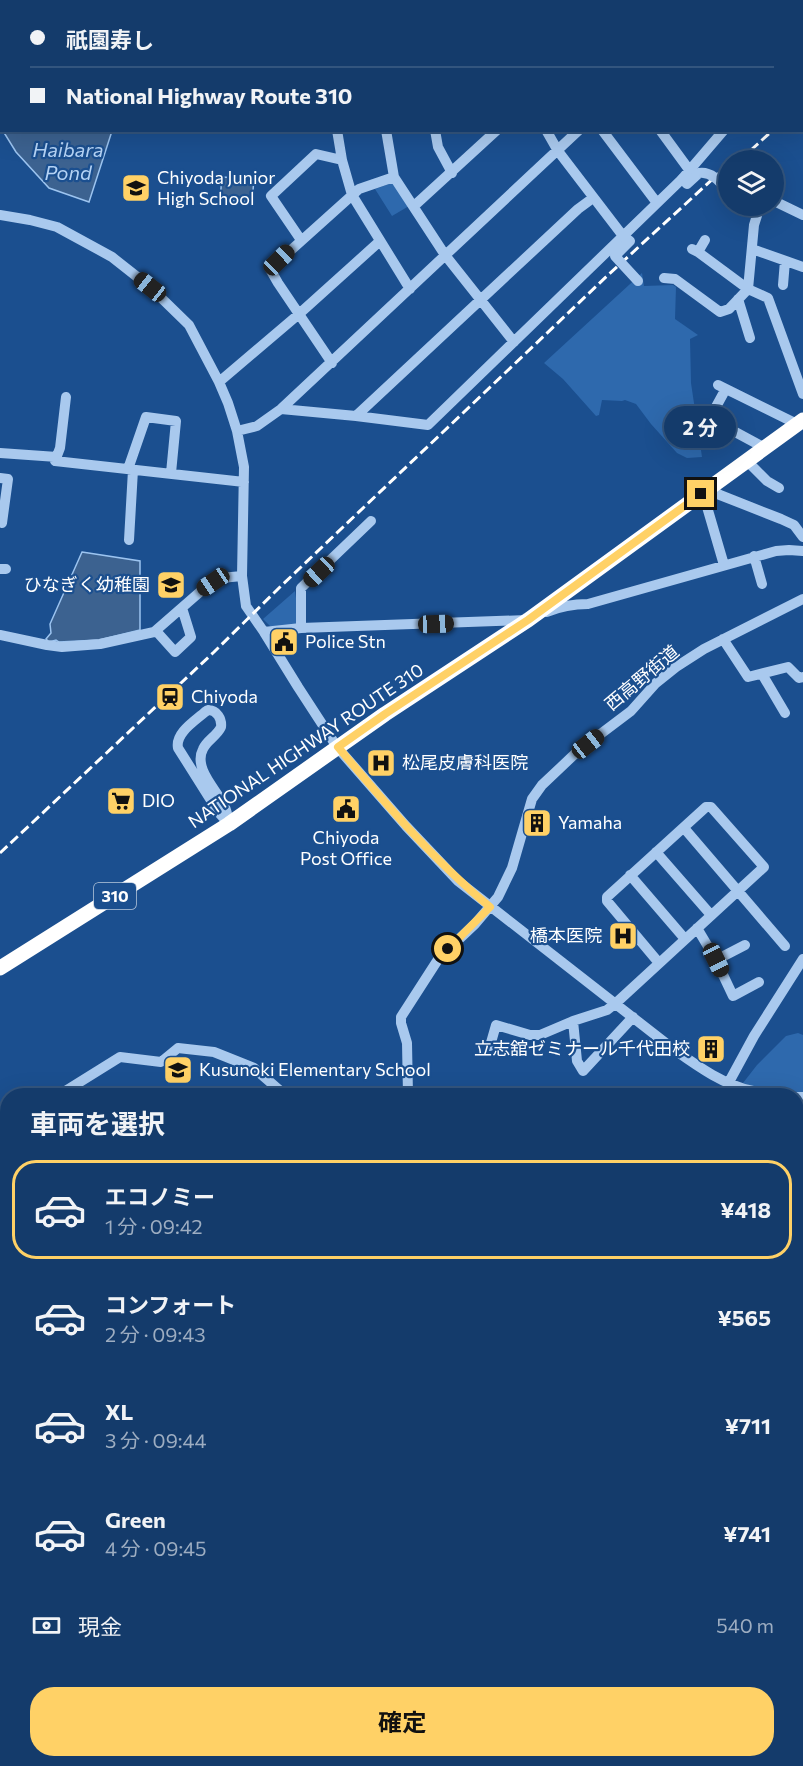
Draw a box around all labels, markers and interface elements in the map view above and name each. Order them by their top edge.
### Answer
text: 祇園寿し [66,26,154,53]
text: National Highway Route 310 [66,82,352,109]
water label: Haibara Pond [32,137,104,184]
map controls [718,150,784,216]
button: layers [718,150,784,216]
place label: Chiyoda Junior High School [157,166,275,209]
school or university icon: Chiyoda Junior High School [120,172,152,204]
car [260,241,298,279]
car [130,269,170,305]
callout: 2 分 [665,407,737,449]
text: 2 分 [682,415,718,439]
route end [687,480,714,507]
car [300,553,338,591]
car [193,564,233,600]
school or university icon: ひなぎく幼稚園 [155,569,187,601]
place label: ひなぎく幼稚園 [24,573,150,595]
car [418,614,454,634]
public building icon: Police Stn [268,626,300,658]
place label: Police Stn [305,630,386,652]
street label: 西高野街道 [600,640,683,715]
street label: NATIONAL HIGHWAY ROUTE 310 [184,658,427,832]
station icon: Chiyoda [154,681,186,713]
place label: Chiyoda [191,685,258,707]
car [568,726,608,762]
hospital icon: 松尾皮膚科医院 [365,747,397,779]
place label: 松尾皮膚科医院 [402,751,528,773]
supermarket icon: DIO [105,785,137,817]
place label: DIO [142,789,175,811]
public building icon: Chiyoda Post Office [330,793,362,825]
building icon: Yamaha [521,807,553,839]
place label: Yamaha [558,811,622,833]
place label: Chiyoda Post Office [300,826,392,869]
road number: 310 [94,883,136,909]
hospital icon: 橋本医院 [607,920,639,952]
place label: 橋本医院 [530,924,602,946]
route start [434,935,461,962]
car [700,940,732,980]
building icon: 立志舘ゼミナール千代田校 [695,1033,727,1065]
place label: 立志舘ゼミナール千代田校 [474,1037,690,1059]
school or university icon: Kusunoki Elementary School [162,1054,194,1086]
place label: Kusunoki Elementary School [199,1058,431,1080]
text: 車両を選択 [30,1107,165,1140]
icon: car [33,1183,87,1237]
text: エコノミー [105,1183,215,1210]
text: ¥418 [720,1196,771,1223]
text: 1 分 · 09:42 [105,1214,202,1238]
icon: car [33,1291,87,1345]
text: コンフォート [105,1291,236,1318]
text: ¥565 [717,1304,771,1331]
text: 2 分 · 09:43 [105,1322,206,1346]
text: XL [105,1398,133,1425]
icon: car [33,1399,87,1453]
text: ¥711 [725,1412,771,1439]
text: 3 分 · 09:44 [105,1428,207,1452]
text: Green [105,1506,166,1533]
icon: car [33,1507,87,1561]
text: ¥741 [723,1520,771,1547]
text: 4 分 · 09:45 [105,1536,207,1560]
icon: cash [30,1609,63,1642]
text: 現金 [78,1613,122,1640]
text: 540 m [716,1613,774,1637]
button: 確定 [30,1687,774,1756]

